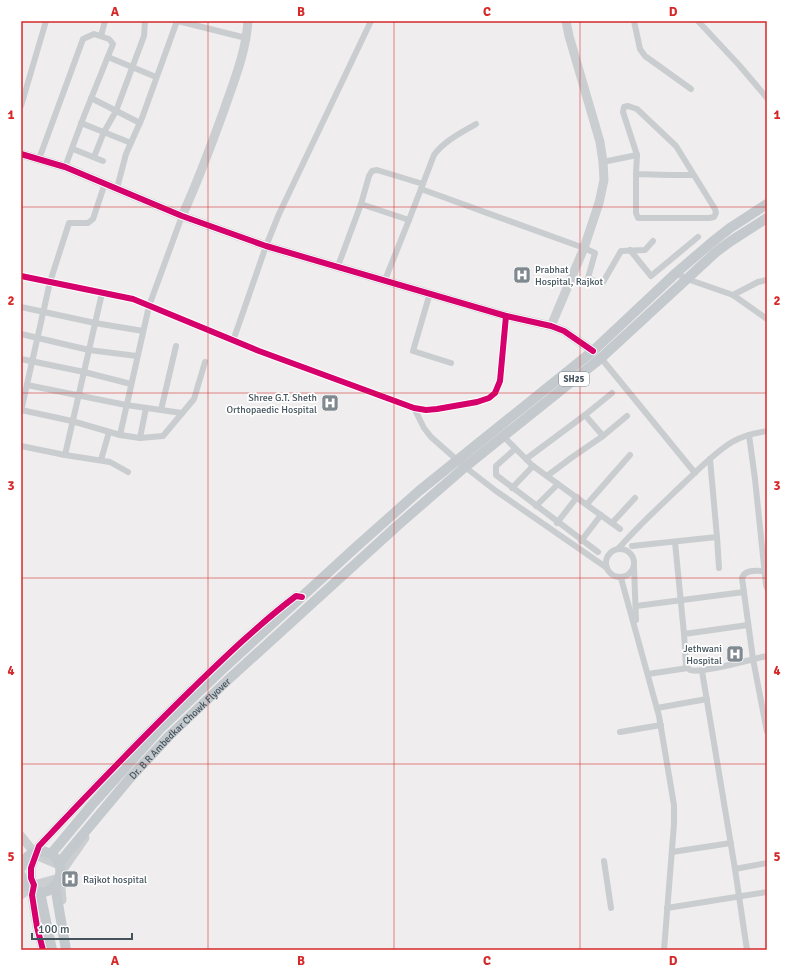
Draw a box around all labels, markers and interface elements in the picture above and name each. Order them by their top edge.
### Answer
text: A [111,4,120,20]
text: B [297,4,305,20]
text: C [483,4,491,20]
text: D [669,4,678,20]
text: 1 [7,107,15,123]
text: 1 [773,107,781,123]
place label: Prabhat Hospital, Rajkot [535,264,603,288]
hospital icon: Prabhat Hospital, Rajkot [512,265,532,285]
text: 2 [7,293,15,309]
text: 2 [773,293,781,309]
road number: SH25 [559,372,589,386]
place label: Shree G.T. Sheth Orthopaedic Hospital [226,392,317,416]
hospital icon: Shree G.T. Sheth Orthopaedic Hospital [320,393,340,413]
text: 3 [7,478,15,494]
text: 3 [773,478,781,494]
place label: Jethwani Hospital [683,643,722,667]
hospital icon: Jethwani Hospital [725,644,745,664]
text: 4 [7,663,15,679]
text: 4 [773,663,781,679]
street label: Dr. B R Ambedkar Chowk Flyover [127,676,234,782]
text: 5 [7,849,15,865]
text: 5 [773,849,781,865]
hospital icon: Rajkot hospital [60,869,80,889]
place label: Rajkot hospital [83,874,147,886]
scale bar [32,915,132,941]
text: 100 m [38,922,70,937]
text: A [111,953,120,969]
text: B [297,953,305,969]
text: C [483,953,491,969]
text: D [669,953,678,969]

